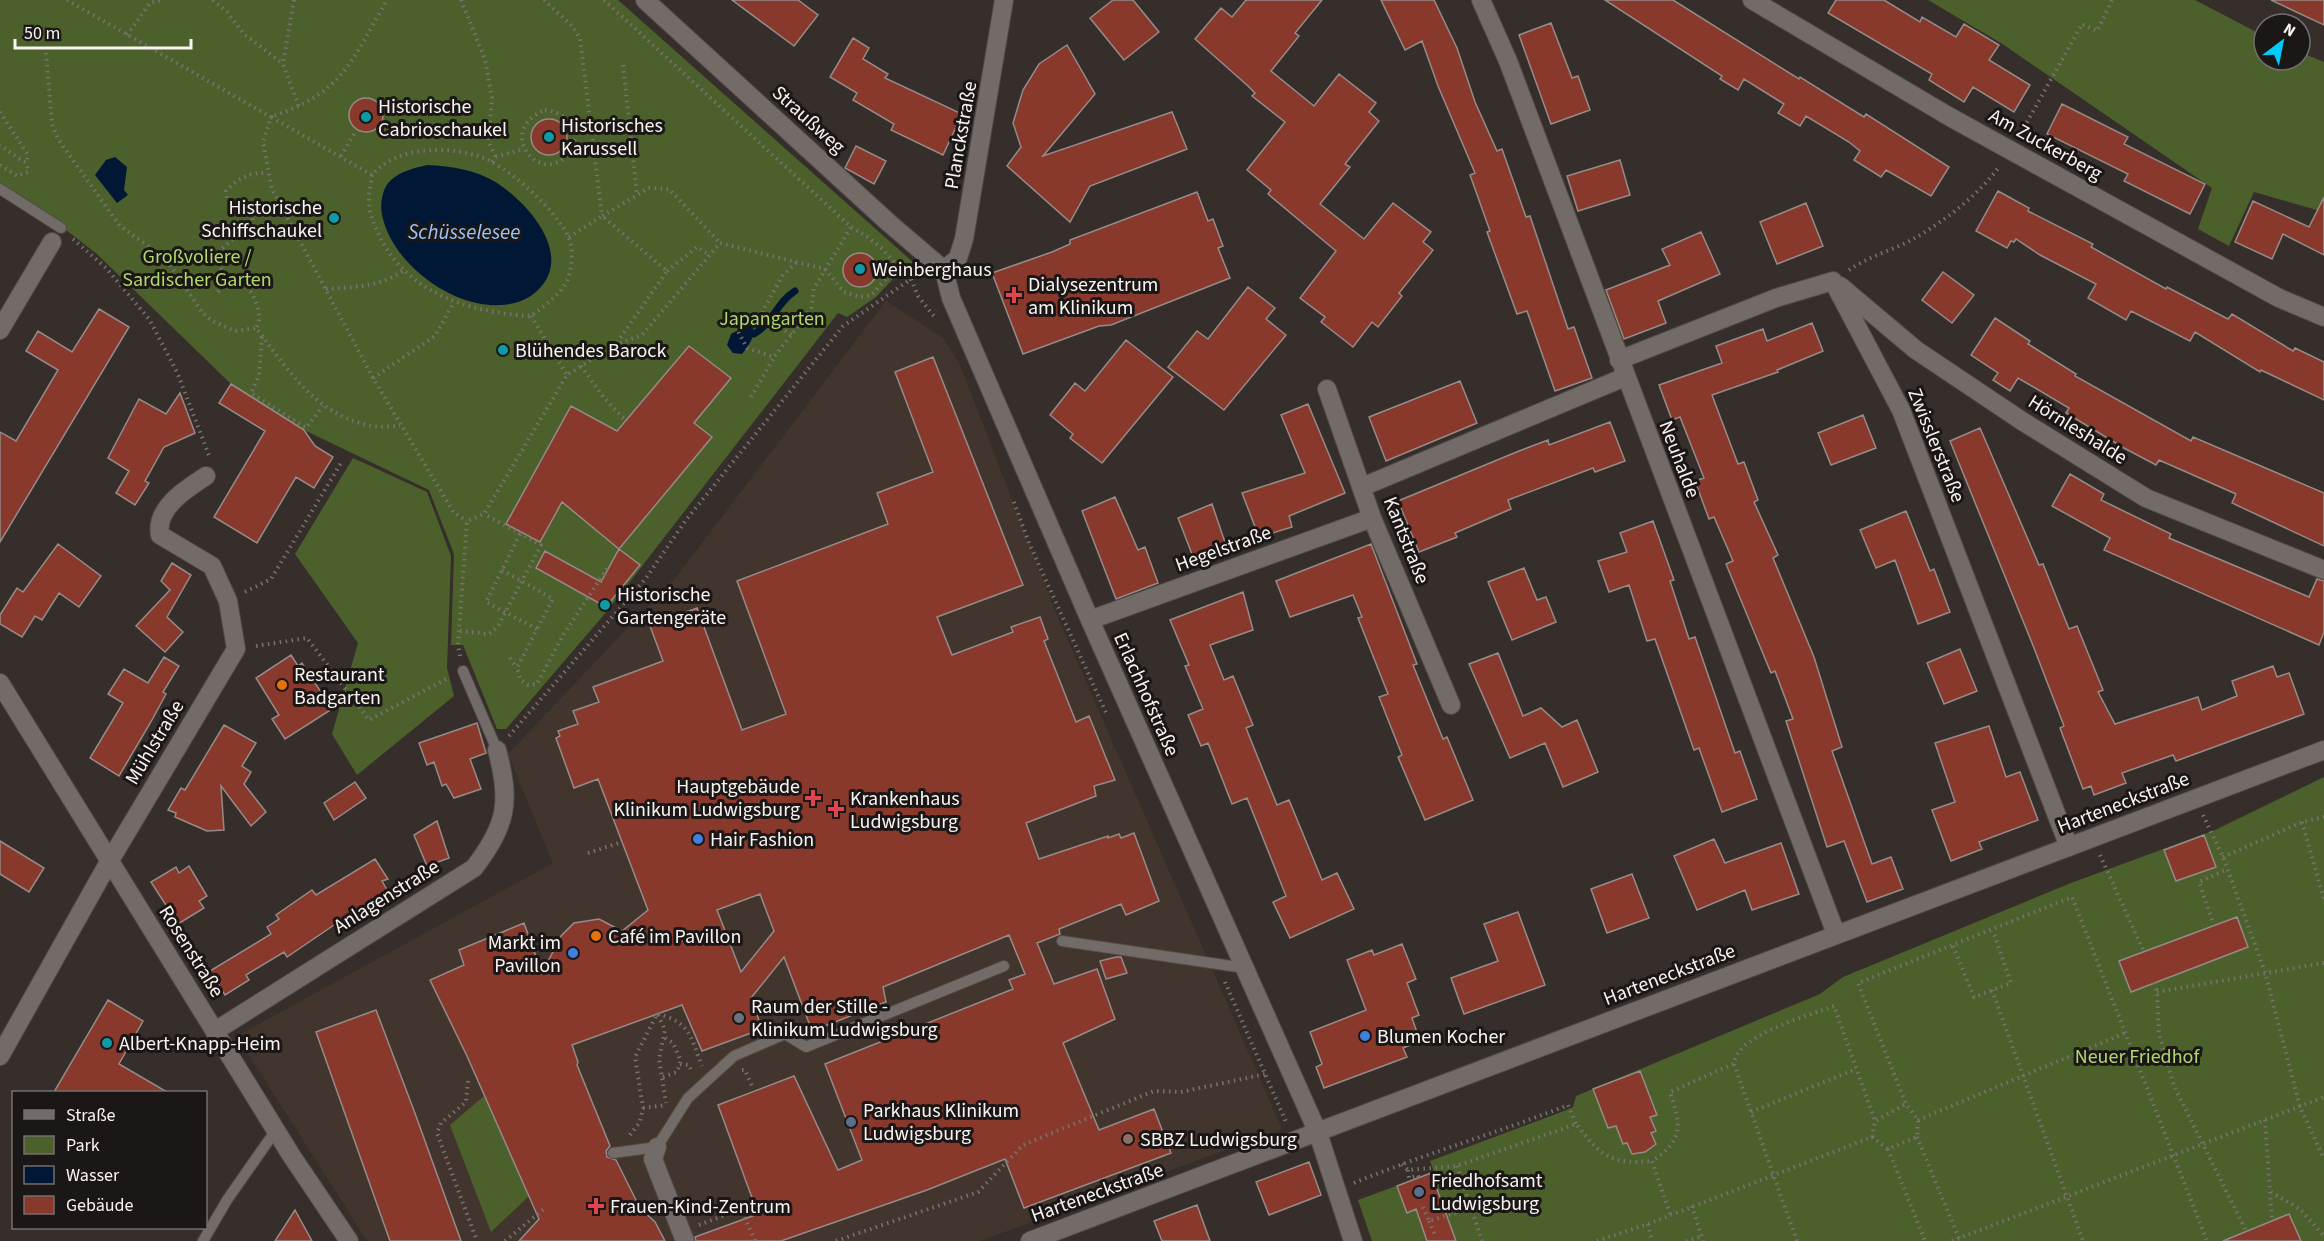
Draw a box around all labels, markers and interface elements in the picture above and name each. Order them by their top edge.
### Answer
scale bar [15,12,190,50]
north arrow [2252,12,2312,72]
text: N [2279,18,2300,42]
text: 50 m [24,21,60,46]
street label: Straußweg [766,79,851,160]
street label: Planckstraße [938,79,984,191]
place label: Historische Cabrioschaukel [378,93,507,144]
street label: Am Zuckerberg [1984,102,2107,188]
marker: Historische Cabrioschaukel [359,110,373,124]
place label: Historisches Karussell [561,112,663,163]
marker: Historisches Karussell [542,130,556,144]
place label: Historische Schiffschaukel [201,194,322,245]
marker: Historische Schiffschaukel [327,211,341,225]
water label: Schüsselesee [408,217,520,247]
park label: Großvoliere / Sardischer Garten [122,243,272,294]
place label: Weinberghaus [872,256,992,284]
marker: Weinberghaus [853,262,867,276]
place label: Dialysezentrum am Klinikum [1028,271,1158,322]
marker: Dialysezentrum am Klinikum [1005,286,1023,304]
park label: Japangarten [719,305,825,333]
place label: Blühendes Barock [515,337,666,365]
marker: Blühendes Barock [496,343,510,357]
street label: Zwisslerstraße [1900,384,1972,507]
street label: Hörnleshalde [2022,388,2133,471]
street label: Neuhalde [1652,417,1707,502]
street label: Kantstraße [1376,493,1436,588]
street label: Hegelstraße [1171,519,1275,579]
place label: Historische Gartengeräte [617,581,726,632]
marker: Historische Gartengeräte [598,598,612,612]
street label: Erlachhofstraße [1106,628,1186,761]
place label: Restaurant Badgarten [294,661,385,712]
marker: Restaurant Badgarten [275,678,289,692]
street label: Mühlstraße [119,695,191,790]
street label: Harteneckstraße [2053,765,2193,841]
place label: Hauptgebäude Klinikum Ludwigsburg [613,773,800,824]
place label: Krankenhaus Ludwigsburg [850,785,960,836]
marker: Hauptgebäude Klinikum Ludwigsburg [804,789,822,807]
marker: Krankenhaus Ludwigsburg [827,800,845,818]
place label: Hair Fashion [710,826,814,854]
marker: Hair Fashion [691,832,705,846]
street label: Anlagenstraße [328,853,445,941]
street label: Rosenstraße [152,900,231,1003]
place label: Café im Pavillon [608,923,741,951]
place label: Markt im Pavillon [488,929,561,980]
marker: Café im Pavillon [589,929,603,943]
street label: Harteneckstraße [1599,937,1739,1013]
marker: Markt im Pavillon [566,946,580,960]
place label: Raum der Stille - Klinikum Ludwigsburg [751,993,938,1044]
marker: Raum der Stille - Klinikum Ludwigsburg [732,1011,746,1025]
place label: Blumen Kocher [1377,1023,1505,1051]
marker: Blumen Kocher [1358,1029,1372,1043]
place label: Albert-Knapp-Heim [119,1030,281,1058]
marker: Albert-Knapp-Heim [100,1036,114,1050]
park label: Neuer Friedhof [2075,1043,2200,1071]
legend [12,1091,207,1229]
place label: Parkhaus Klinikum Ludwigsburg [863,1097,1019,1148]
text: Straße [66,1103,116,1128]
marker: Parkhaus Klinikum Ludwigsburg [844,1115,858,1129]
place label: SBBZ Ludwigsburg [1140,1126,1297,1154]
marker: SBBZ Ludwigsburg [1121,1132,1135,1146]
text: Park [66,1133,100,1158]
street label: Harteneckstraße [1027,1156,1168,1230]
text: Wasser [66,1163,120,1188]
place label: Friedhofsamt Ludwigsburg [1431,1167,1543,1218]
marker: Friedhofsamt Ludwigsburg [1412,1185,1426,1199]
text: Gebäude [66,1193,134,1218]
place label: Frauen-Kind-Zentrum [610,1193,791,1221]
marker: Frauen-Kind-Zentrum [587,1197,605,1215]

